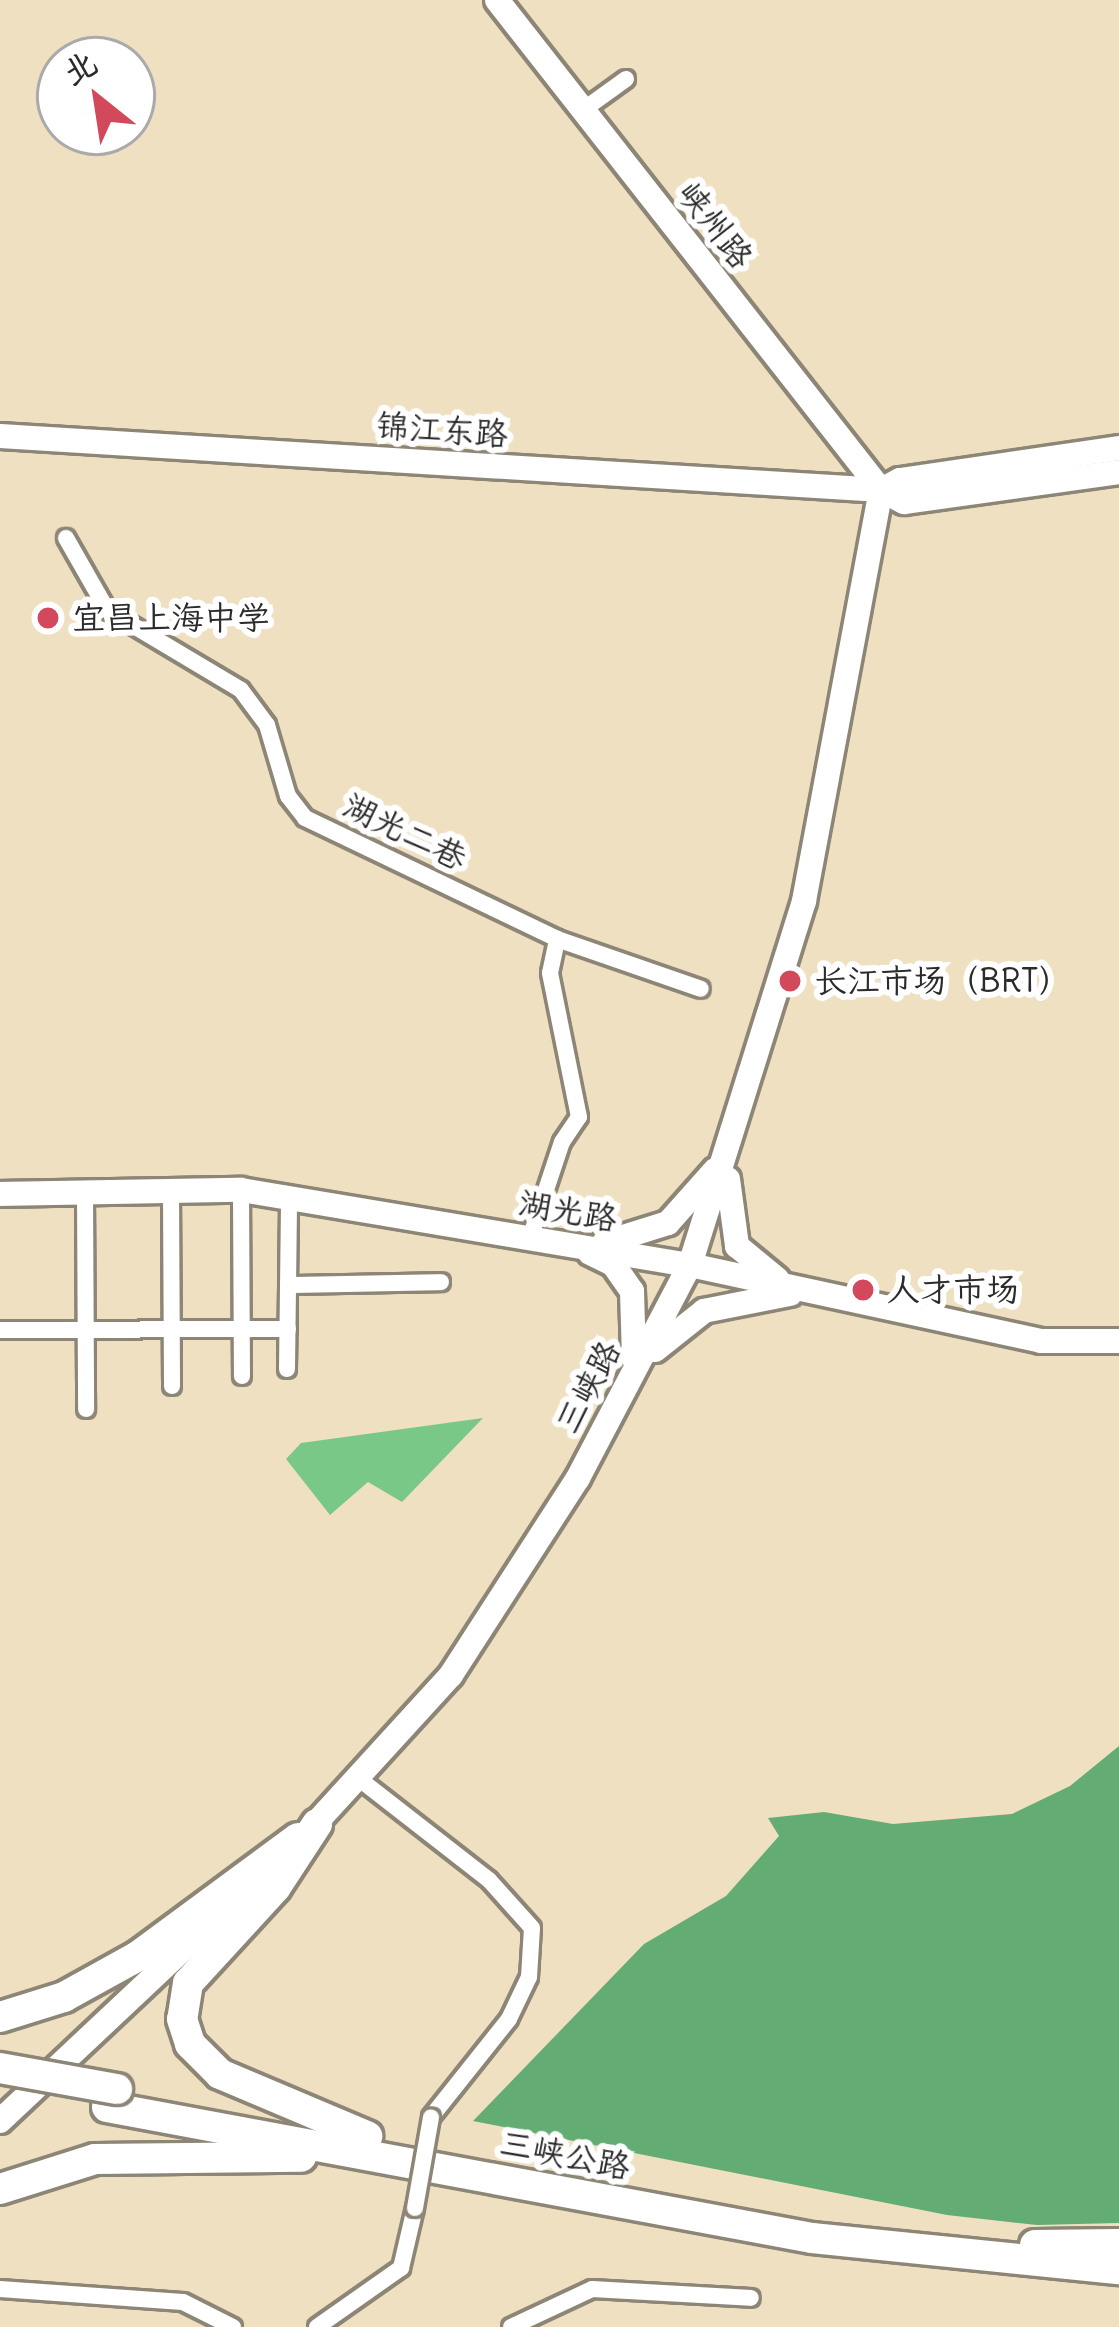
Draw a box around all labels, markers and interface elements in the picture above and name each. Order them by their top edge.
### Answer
north arrow [36,36,156,156]
text: 北 [55,41,104,94]
street label: 峡州路 [669,174,761,276]
street label: 锦江东路 [375,406,509,454]
place label: 宜昌上海中学 [72,598,270,638]
marker: 宜昌上海中学 [35,605,61,631]
street label: 湖光二巷 [337,785,473,879]
place label: 长江市场（BRT） [814,961,1071,1001]
marker: 长江市场（BRT） [777,968,803,994]
street label: 湖光路 [516,1183,620,1239]
place label: 人才市场 [887,1270,1019,1310]
marker: 人才市场 [850,1277,876,1303]
street label: 三峡路 [547,1334,629,1440]
street label: 三峡公路 [496,2123,634,2187]

